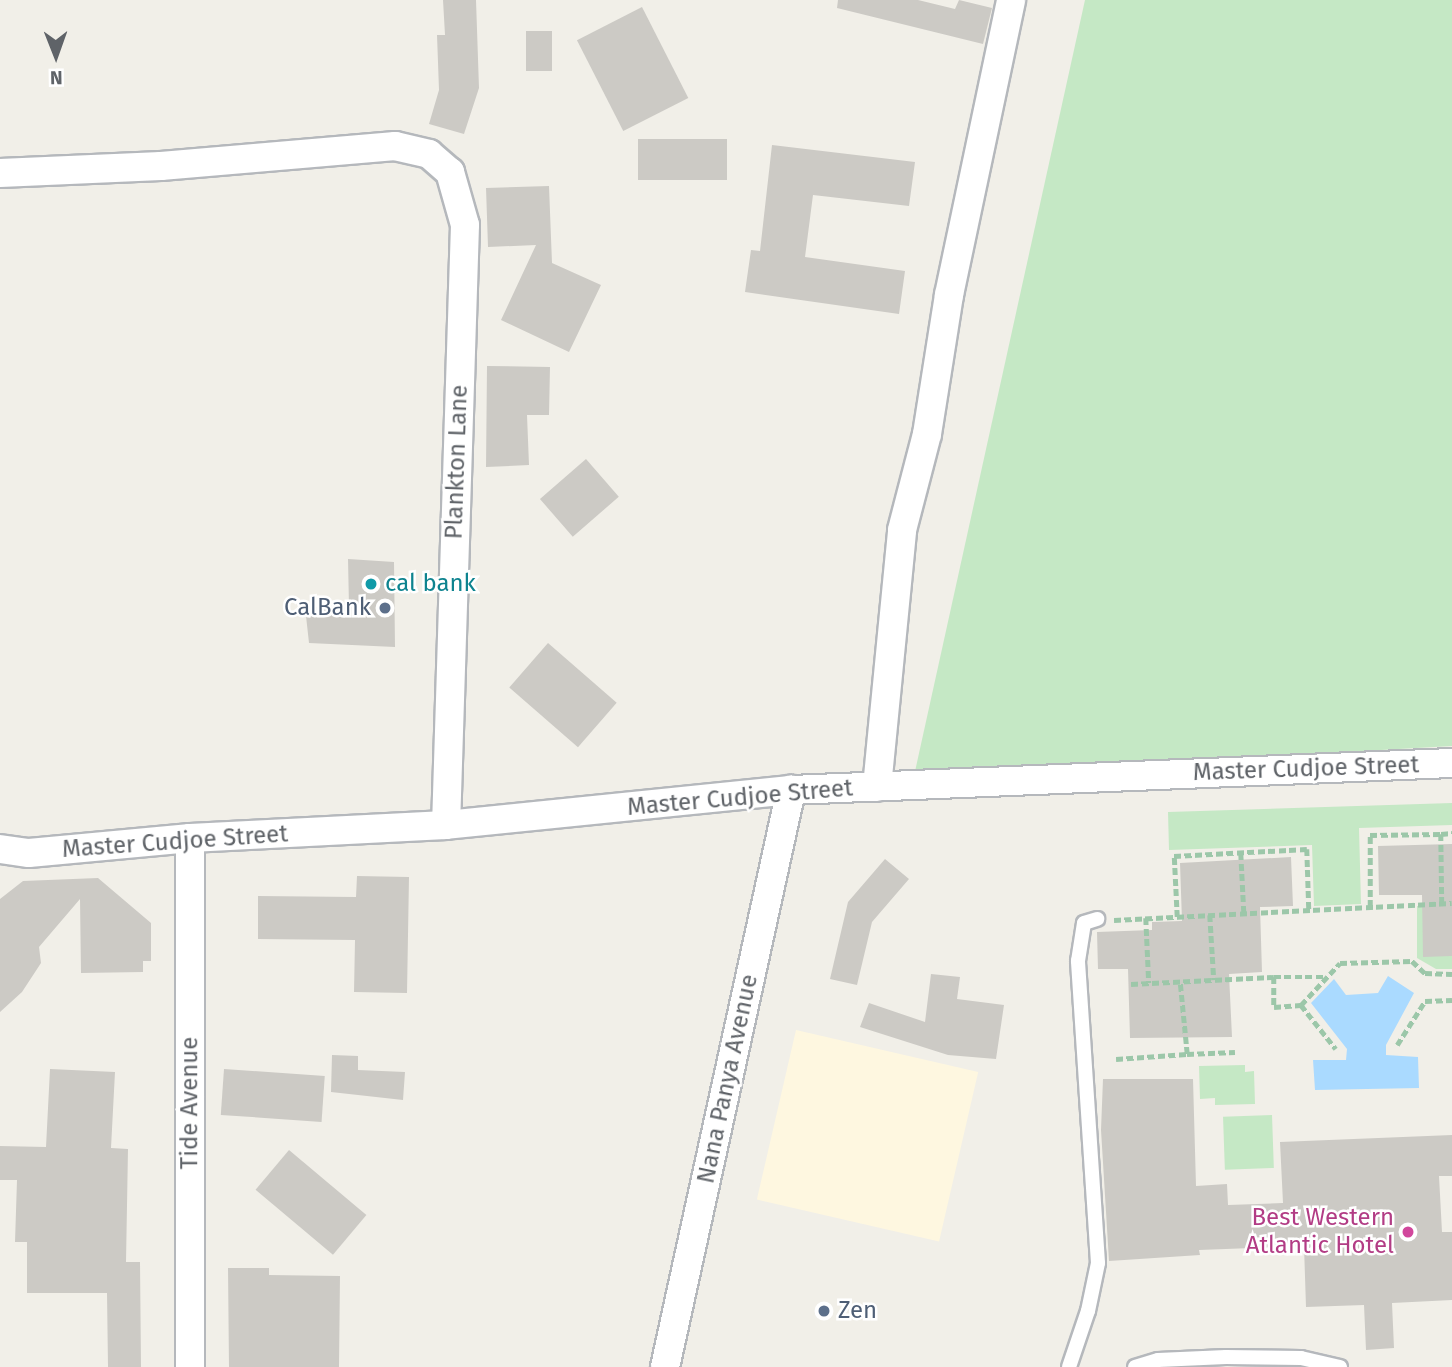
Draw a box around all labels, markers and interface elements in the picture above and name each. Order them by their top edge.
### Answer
north arrow [21,21,91,91]
text: N [50,66,63,89]
street label: Plankton Lane [440,384,474,540]
place label: cal bank [385,570,476,598]
marker: cal bank [363,576,379,592]
place label: CalBank [284,594,371,622]
marker: CalBank [377,600,393,616]
street label: Master Cudjoe Street [1192,751,1420,787]
street label: Master Cudjoe Street [626,774,854,822]
street label: Master Cudjoe Street [61,820,289,864]
street label: Nana Panya Avenue [692,972,764,1186]
street label: Tide Avenue [176,1037,204,1169]
place label: Best Western Atlantic Hotel [1246,1204,1394,1260]
marker: Best Western Atlantic Hotel [1400,1224,1416,1240]
place label: Zen [838,1297,877,1325]
marker: Zen [816,1303,832,1319]

